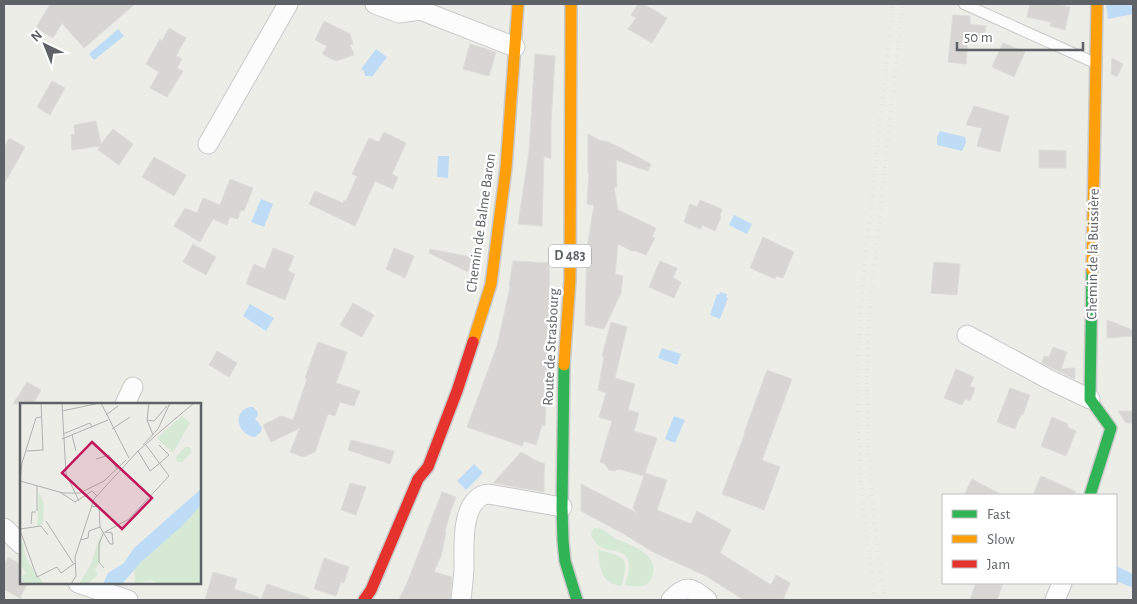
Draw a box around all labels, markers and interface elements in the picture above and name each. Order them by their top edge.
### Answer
north arrow [20,20,70,70]
scale bar [957,20,1083,52]
text: N [28,28,45,45]
text: 50 m [964,30,993,45]
street label: Chemin de Balme Baron [464,153,498,293]
street label: Chemin de la Buissière [1084,188,1102,320]
road number: D 483 [549,245,591,268]
street label: Route de Strasbourg [540,287,562,406]
inset map [20,403,201,584]
legend [942,494,1117,584]
text: Fast [987,507,1011,522]
text: Slow [987,532,1015,547]
text: Jam [987,557,1010,572]

